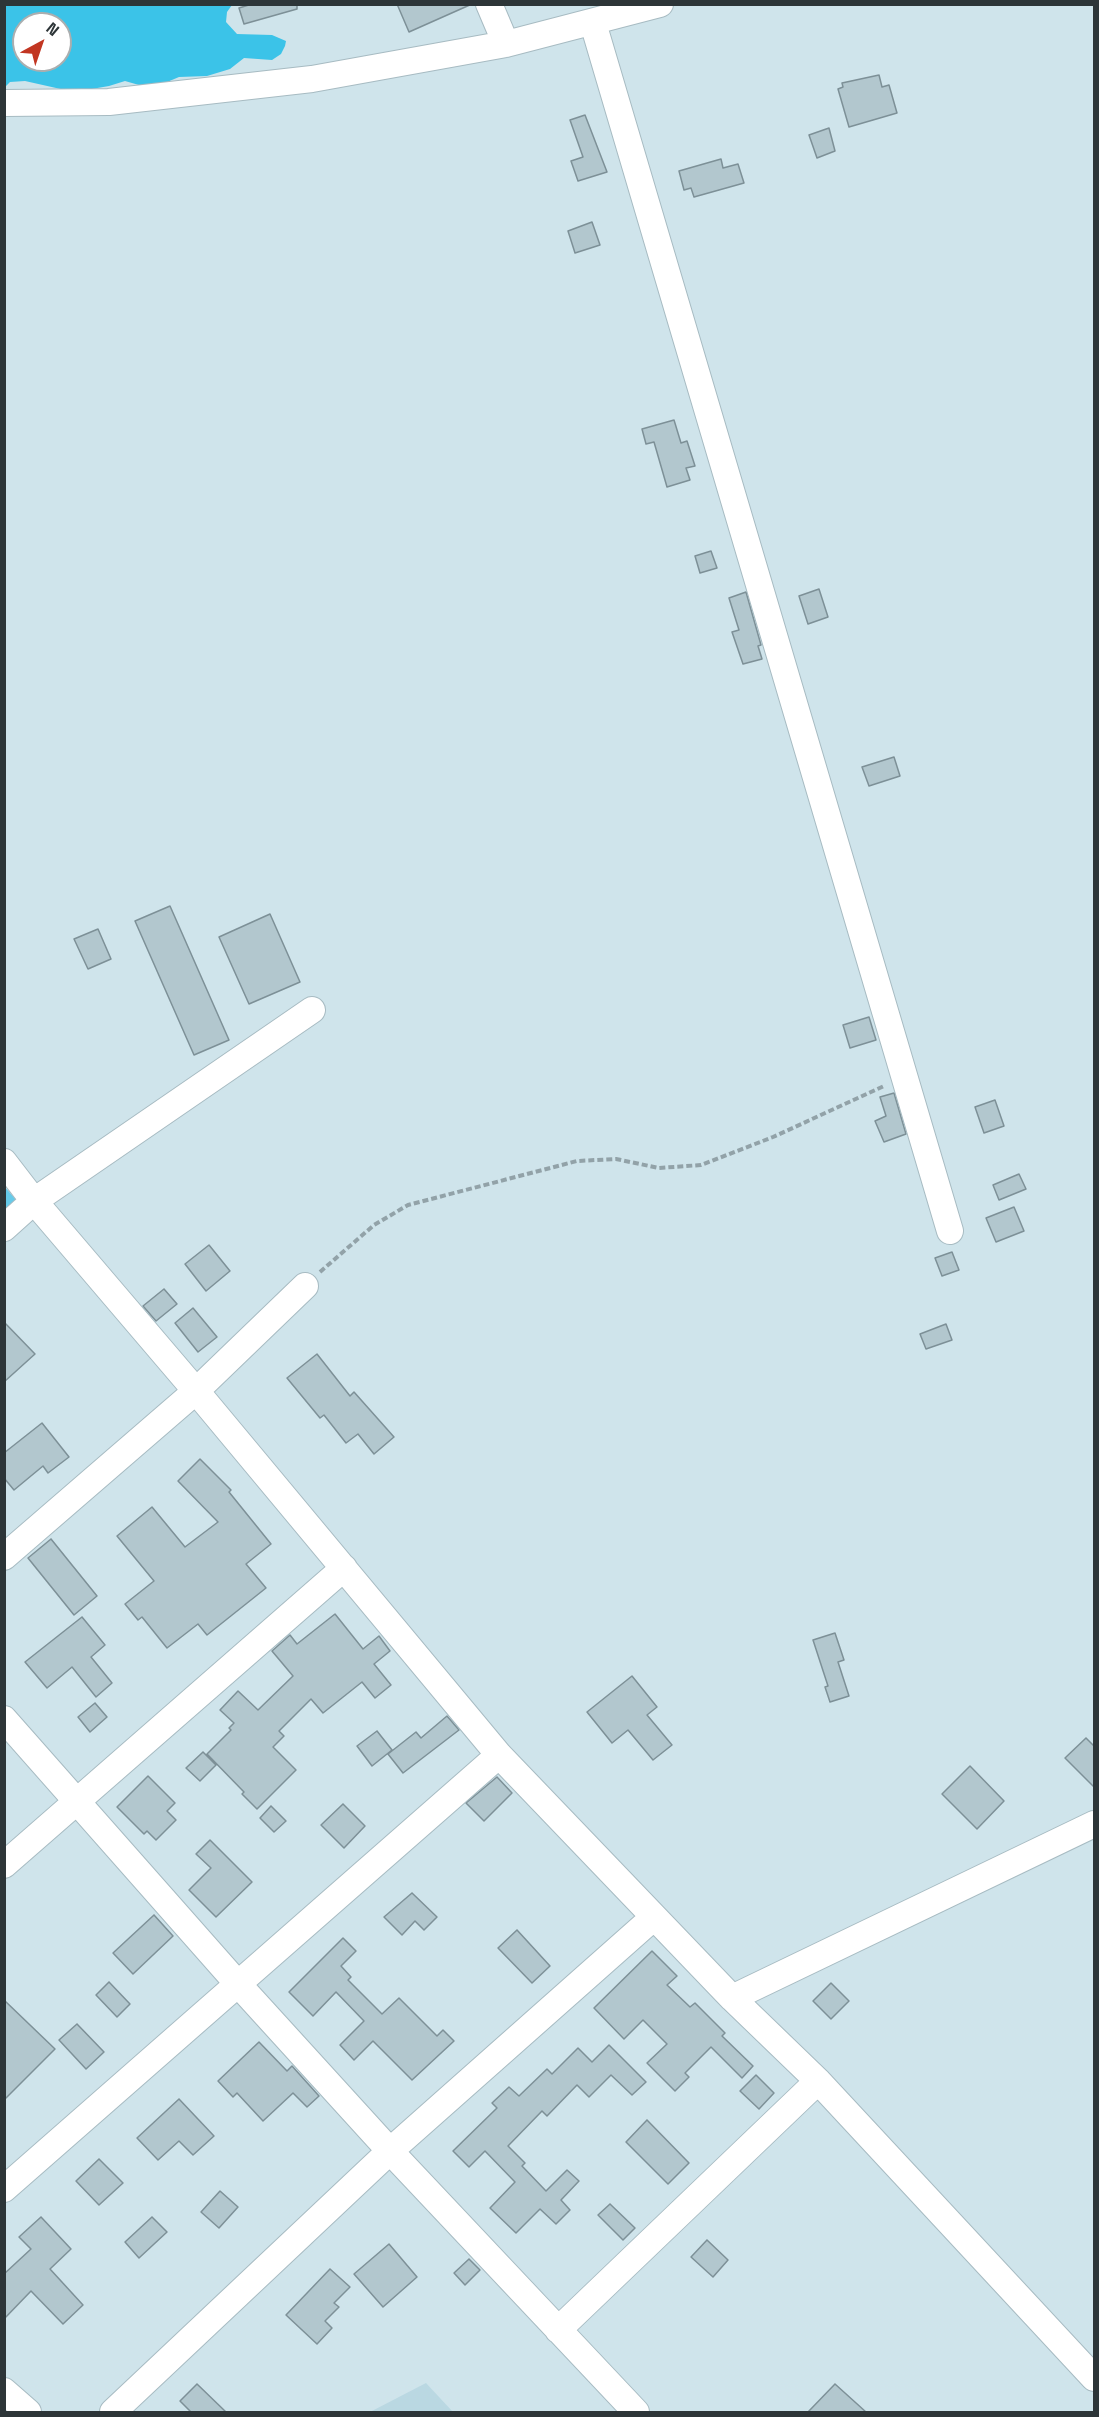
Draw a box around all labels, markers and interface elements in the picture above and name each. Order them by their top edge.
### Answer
north arrow [12,12,72,72]
text: N [42,18,63,41]

